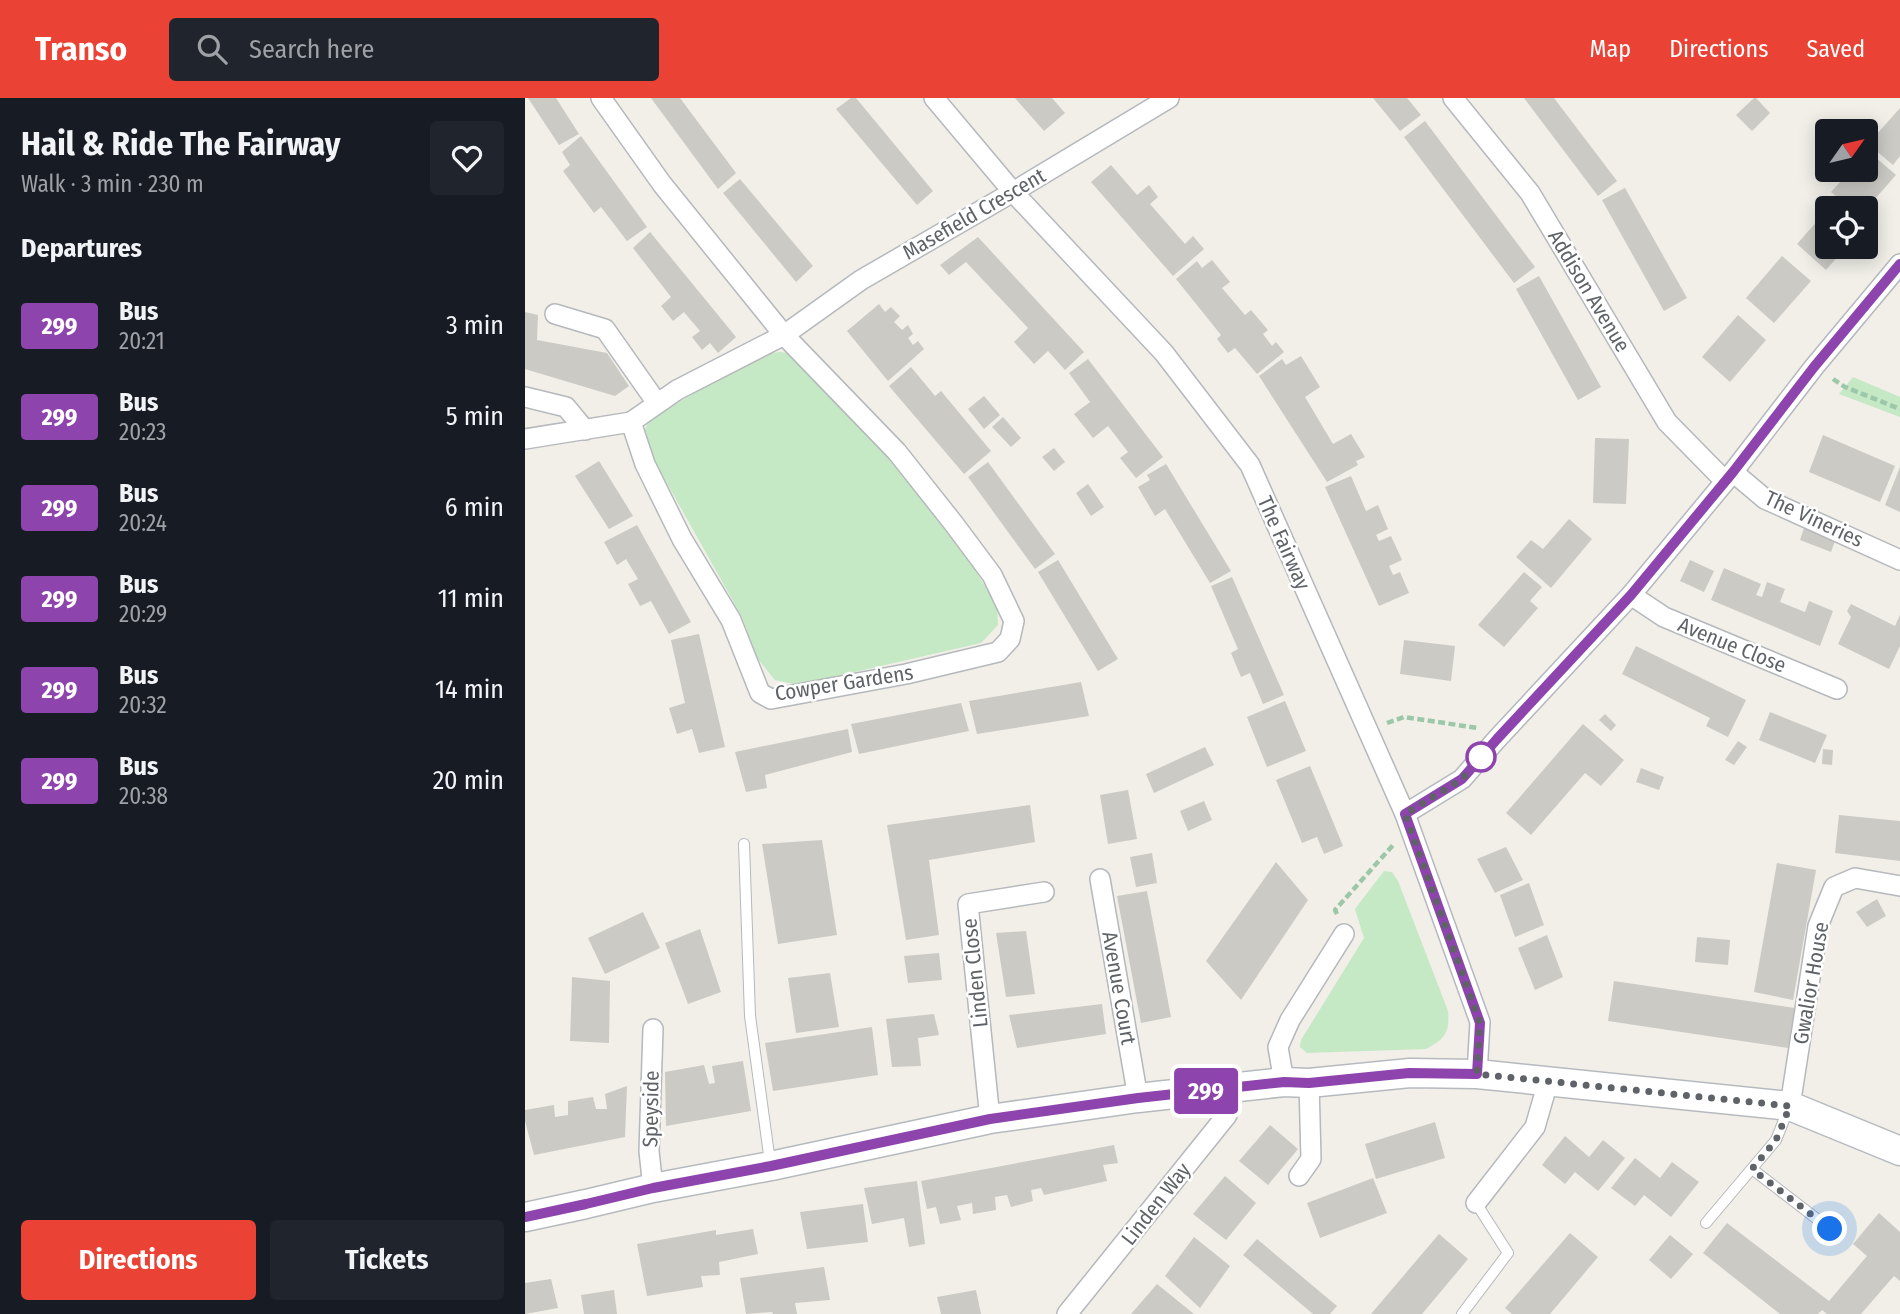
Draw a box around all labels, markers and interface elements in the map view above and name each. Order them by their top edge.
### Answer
search box [169,18,659,81]
text: Transo [35,29,127,69]
icon: search [193,30,231,68]
text: Search here [249,34,374,65]
text: Map [1590,35,1631,63]
text: Directions [1669,35,1768,63]
text: Saved [1806,35,1865,63]
north arrow [1815,119,1878,182]
map controls [1815,119,1878,259]
button: heart [430,121,504,195]
text: Hail & Ride The Fairway [21,124,340,164]
street label: Masefield Crescent [898,162,1050,265]
text: Walk · 3 min · 230 m [21,170,204,198]
button: locate [1815,196,1878,259]
street label: Addison Avenue [1542,225,1636,357]
text: Departures [21,233,142,264]
text: Bus [119,296,158,327]
text: 3 min [446,310,504,341]
text: 299 [42,312,77,340]
text: 20:21 [119,327,165,355]
text: Bus [119,387,158,418]
text: 5 min [446,401,504,432]
text: 299 [42,403,77,431]
text: 20:23 [119,418,166,446]
text: Bus [119,478,158,509]
street label: The Vineries [1761,485,1867,553]
text: 6 min [445,492,504,523]
street label: The Fairway [1252,492,1316,594]
text: 299 [42,494,77,522]
text: 20:24 [119,509,167,537]
text: Bus [119,569,158,600]
text: 11 min [438,583,504,614]
text: 299 [42,585,77,613]
text: 20:29 [119,600,167,628]
street label: Avenue Close [1674,612,1790,678]
street label: Cowper Gardens [773,659,915,707]
text: Bus [119,660,158,691]
text: 14 min [435,674,504,705]
text: 299 [42,676,77,704]
text: 20:32 [119,691,167,719]
unlabelled marker [1466,742,1496,772]
text: Bus [119,751,158,782]
text: 20 min [433,765,504,796]
text: 299 [42,767,77,795]
text: 20:38 [119,782,168,810]
street label: Linden Close [956,917,994,1029]
street label: Gwalior House [1787,920,1835,1046]
street label: Avenue Court [1096,929,1142,1047]
line badge: 299 [1166,1068,1246,1114]
street label: Speyside [637,1070,665,1148]
text: 299 [1188,1077,1224,1105]
street label: Linden Way [1116,1157,1197,1251]
your location [1812,1211,1847,1246]
button: Directions [21,1220,256,1300]
button: Tickets [270,1220,504,1300]

